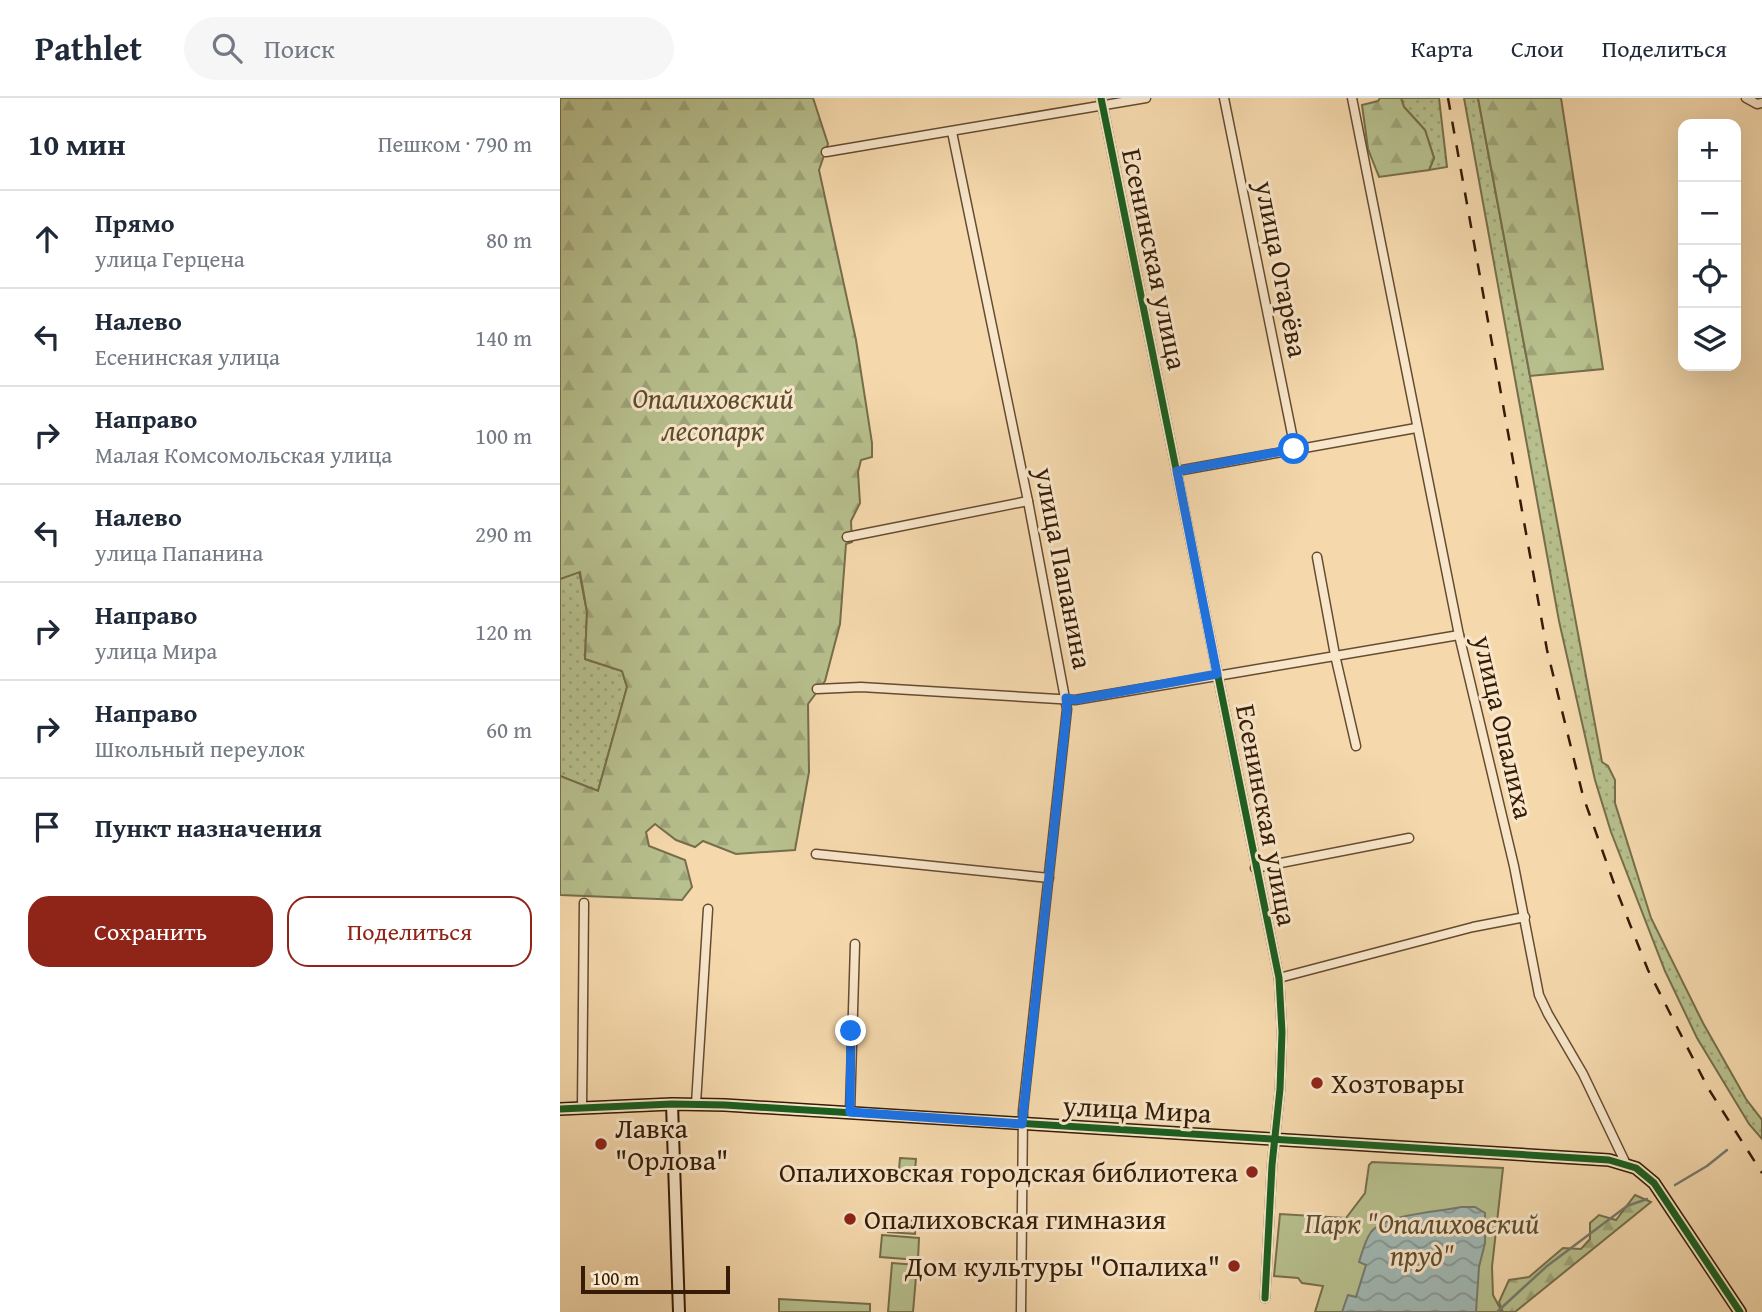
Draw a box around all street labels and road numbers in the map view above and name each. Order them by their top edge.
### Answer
street label: Есенинская улица [1112,145,1199,374]
street label: улица Огарёва [1245,176,1320,361]
street label: улица Папанина [1025,463,1104,673]
street label: улица Опалиха [1463,630,1546,824]
street label: Есенинская улица [1226,700,1309,930]
street label: улица Мира [1061,1084,1213,1133]

